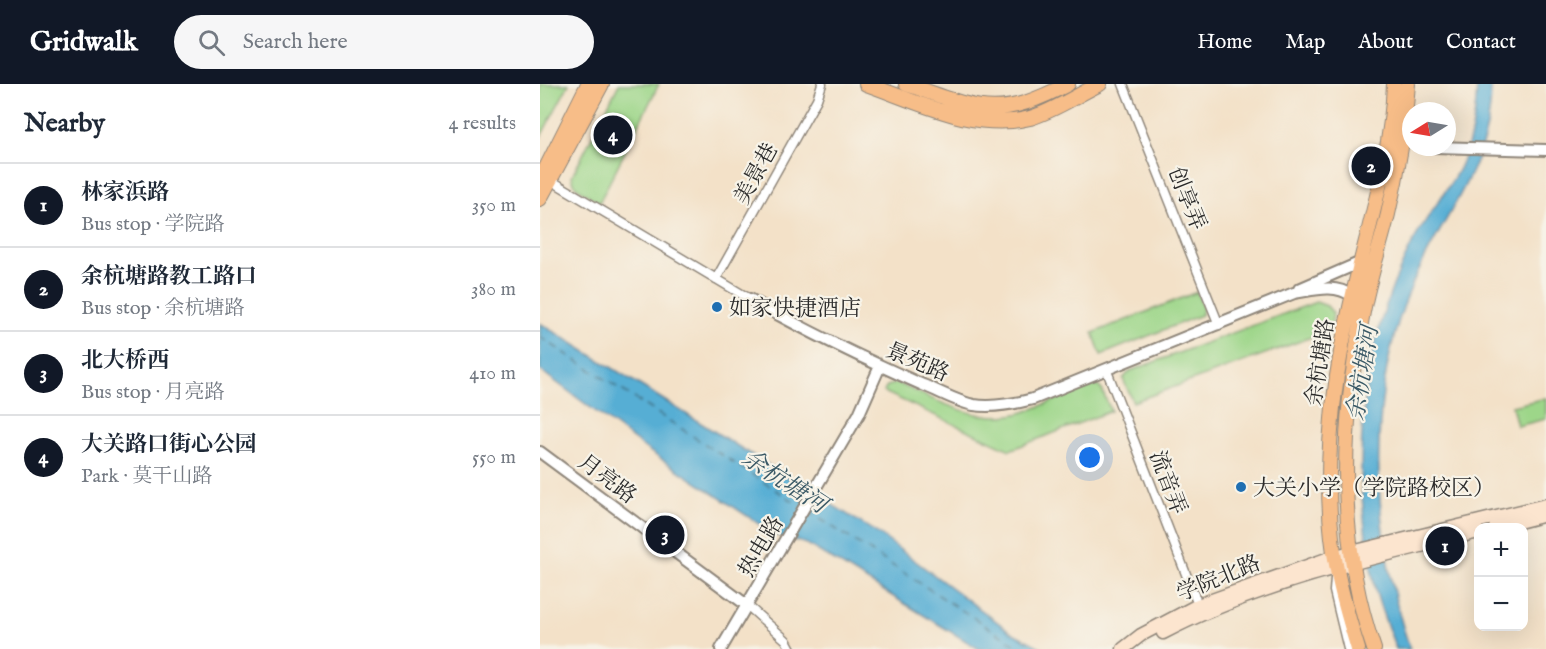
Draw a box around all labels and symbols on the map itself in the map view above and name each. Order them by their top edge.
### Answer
north arrow [1402,102,1456,156]
pin: 4 [594,112,632,158]
street label: 美景巷 [729,138,785,210]
pin: 2 [1352,144,1390,188]
street label: 创享弄 [1161,163,1211,235]
place label: 如家快捷酒店 [729,295,861,323]
marker: 如家快捷酒店 [710,300,724,314]
street label: 余杭塘路 [1300,317,1342,408]
water label: 余杭塘河 [1341,319,1387,423]
street label: 景苑路 [881,337,953,389]
water label: 余杭塘河 [735,443,836,524]
your location [1075,443,1104,472]
street label: 流音弄 [1142,447,1192,519]
street label: 月亮路 [572,449,642,511]
place label: 大关小学（学院路校区） [1253,475,1495,503]
marker: 大关小学（学院路校区） [1234,480,1248,494]
street label: 热电路 [733,511,790,583]
pin: 3 [646,512,684,558]
pin: 1 [1426,524,1464,568]
street label: 学院北路 [1173,549,1265,608]

